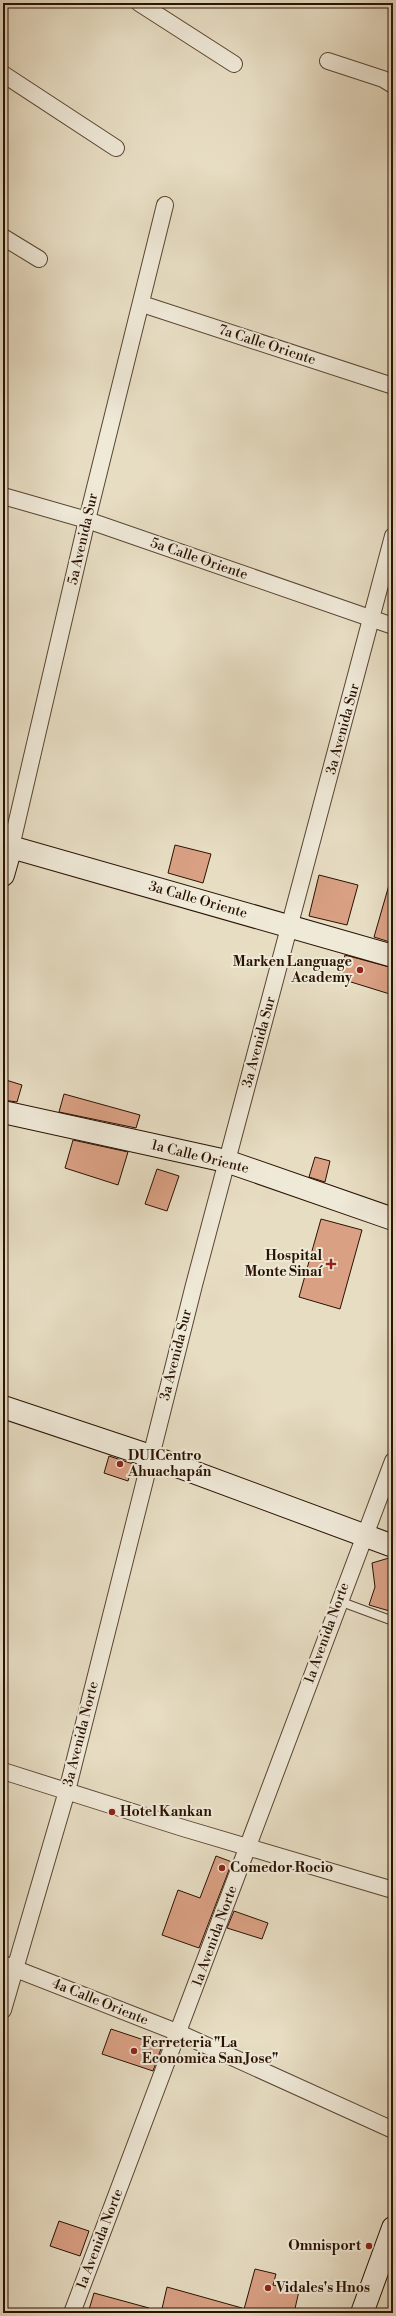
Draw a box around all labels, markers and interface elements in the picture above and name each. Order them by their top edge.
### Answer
street label: 7a Calle Oriente [216,321,318,369]
street label: 5a Avenida Sur [64,491,102,587]
street label: 5a Calle Oriente [148,534,250,584]
street label: 3a Avenida Sur [322,682,364,776]
street label: 3a Calle Oriente [147,877,249,923]
place label: Marken Language Academy [233,953,353,987]
marker: Marken Language Academy [355,965,365,975]
street label: 3a Avenida Sur [238,995,280,1089]
street label: 1a Calle Oriente [149,1136,251,1178]
place label: Hospital Monte Sinaí [244,1247,324,1281]
marker: Hospital Monte Sinaí [325,1258,337,1270]
street label: 3a Avenida Sur [156,1308,196,1402]
place label: DUICentro Ahuachapán [127,1447,212,1481]
marker: DUICentro Ahuachapán [115,1459,125,1469]
street label: 1a Avenida Norte [300,1580,354,1686]
street label: 3a Avenida Norte [59,1680,103,1788]
place label: Hotel Kankan [120,1803,212,1821]
marker: Hotel Kankan [107,1807,117,1817]
place label: Comedor Rocio [230,1859,333,1877]
marker: Comedor Rocio [217,1863,227,1873]
street label: 1a Avenida Norte [188,1883,242,1989]
street label: 4a Calle Oriente [49,1974,151,2030]
place label: Ferreteria "La Economica San Jose" [142,2034,278,2068]
marker: Ferreteria "La Economica San Jose" [129,2046,139,2056]
street label: 1a Avenida Norte [73,2186,127,2292]
place label: Omnisport [288,2237,362,2255]
marker: Omnisport [364,2241,374,2251]
place label: Vidales's Hnos [275,2279,370,2297]
marker: Vidales's Hnos [263,2283,273,2293]

